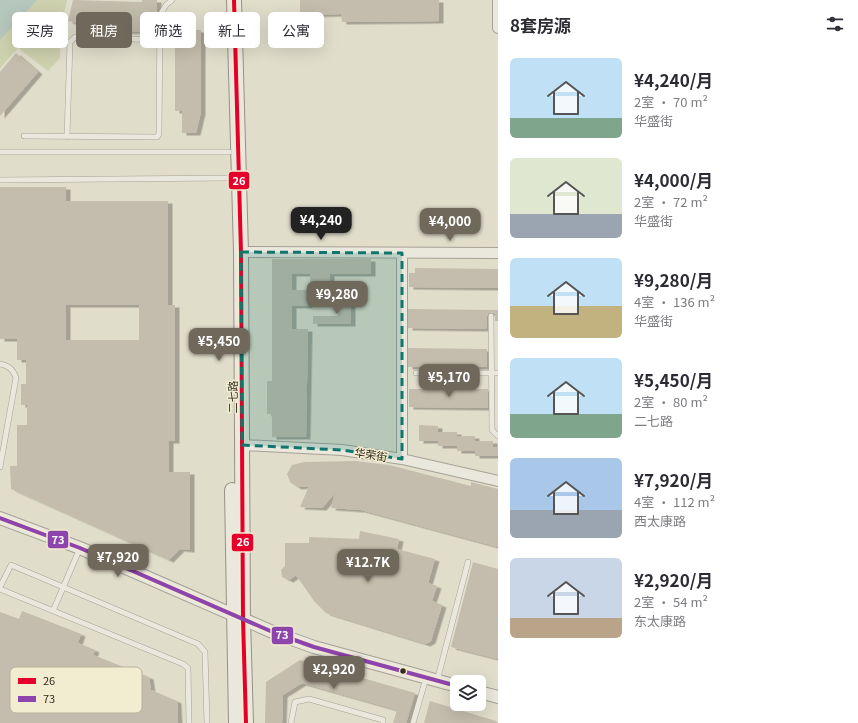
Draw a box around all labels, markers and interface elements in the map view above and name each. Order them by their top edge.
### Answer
chip: 买房 [12,12,68,48]
chip: 租房 [76,12,132,48]
chip: 筛选 [140,12,196,48]
chip: 新上 [204,12,260,48]
chip: 公寓 [268,12,324,48]
text: 8套房源 [510,12,571,37]
icon: filters [824,13,846,35]
text: ¥4,240/月 [634,67,713,92]
icon: home [542,74,590,122]
text: 2室 · 70 m² [634,92,708,111]
text: 华盛街 [634,111,673,130]
text: ¥4,000/月 [634,167,713,192]
line badge: 26 [228,171,250,190]
text: 26 [233,172,246,188]
icon: home [542,174,590,222]
text: 2室 · 72 m² [634,192,708,211]
pin: ¥4,240 [288,207,354,241]
pin: ¥4,000 [417,208,483,242]
text: ¥4,240 [300,210,342,229]
text: ¥4,000 [429,211,471,230]
text: 华盛街 [634,211,673,230]
text: ¥9,280/月 [634,267,713,292]
icon: home [542,274,590,322]
pin: ¥9,280 [304,281,370,315]
text: ¥9,280 [316,284,358,303]
text: 4室 · 136 m² [634,292,715,311]
text: 华盛街 [634,311,673,330]
pin: ¥5,450 [186,328,252,362]
text: ¥5,450 [198,331,240,350]
pin: ¥5,170 [416,364,482,398]
text: ¥5,170 [428,367,470,386]
text: ¥5,450/月 [634,367,713,392]
icon: home [542,374,590,422]
street label: 二七路 [224,381,240,414]
text: 2室 · 80 m² [634,392,708,411]
text: 二七路 [634,411,673,430]
street label: 华荣街 [353,444,389,464]
text: ¥7,920/月 [634,467,713,492]
icon: home [542,474,590,522]
text: 4室 · 112 m² [634,492,715,511]
text: 西太康路 [634,511,686,530]
line badge: 73 [47,530,69,549]
text: 73 [52,531,64,547]
line badge: 26 [231,533,254,552]
text: 26 [237,533,250,549]
pin: ¥7,920 [85,544,151,578]
text: ¥7,920 [97,547,139,566]
pin: ¥12.7K [335,549,401,583]
text: ¥12.7K [346,552,390,571]
text: ¥2,920/月 [634,567,713,592]
icon: home [542,574,590,622]
text: 2室 · 54 m² [634,592,708,611]
text: 东太康路 [634,611,686,630]
line badge: 73 [271,626,294,645]
text: 73 [276,626,288,642]
pin: ¥2,920 [301,656,367,690]
text: ¥2,920 [313,659,355,678]
unlabelled marker [398,666,408,676]
legend [10,667,142,713]
text: 26 [43,672,55,688]
map controls [450,675,486,711]
button: layers [450,675,486,711]
text: 73 [43,690,55,706]

